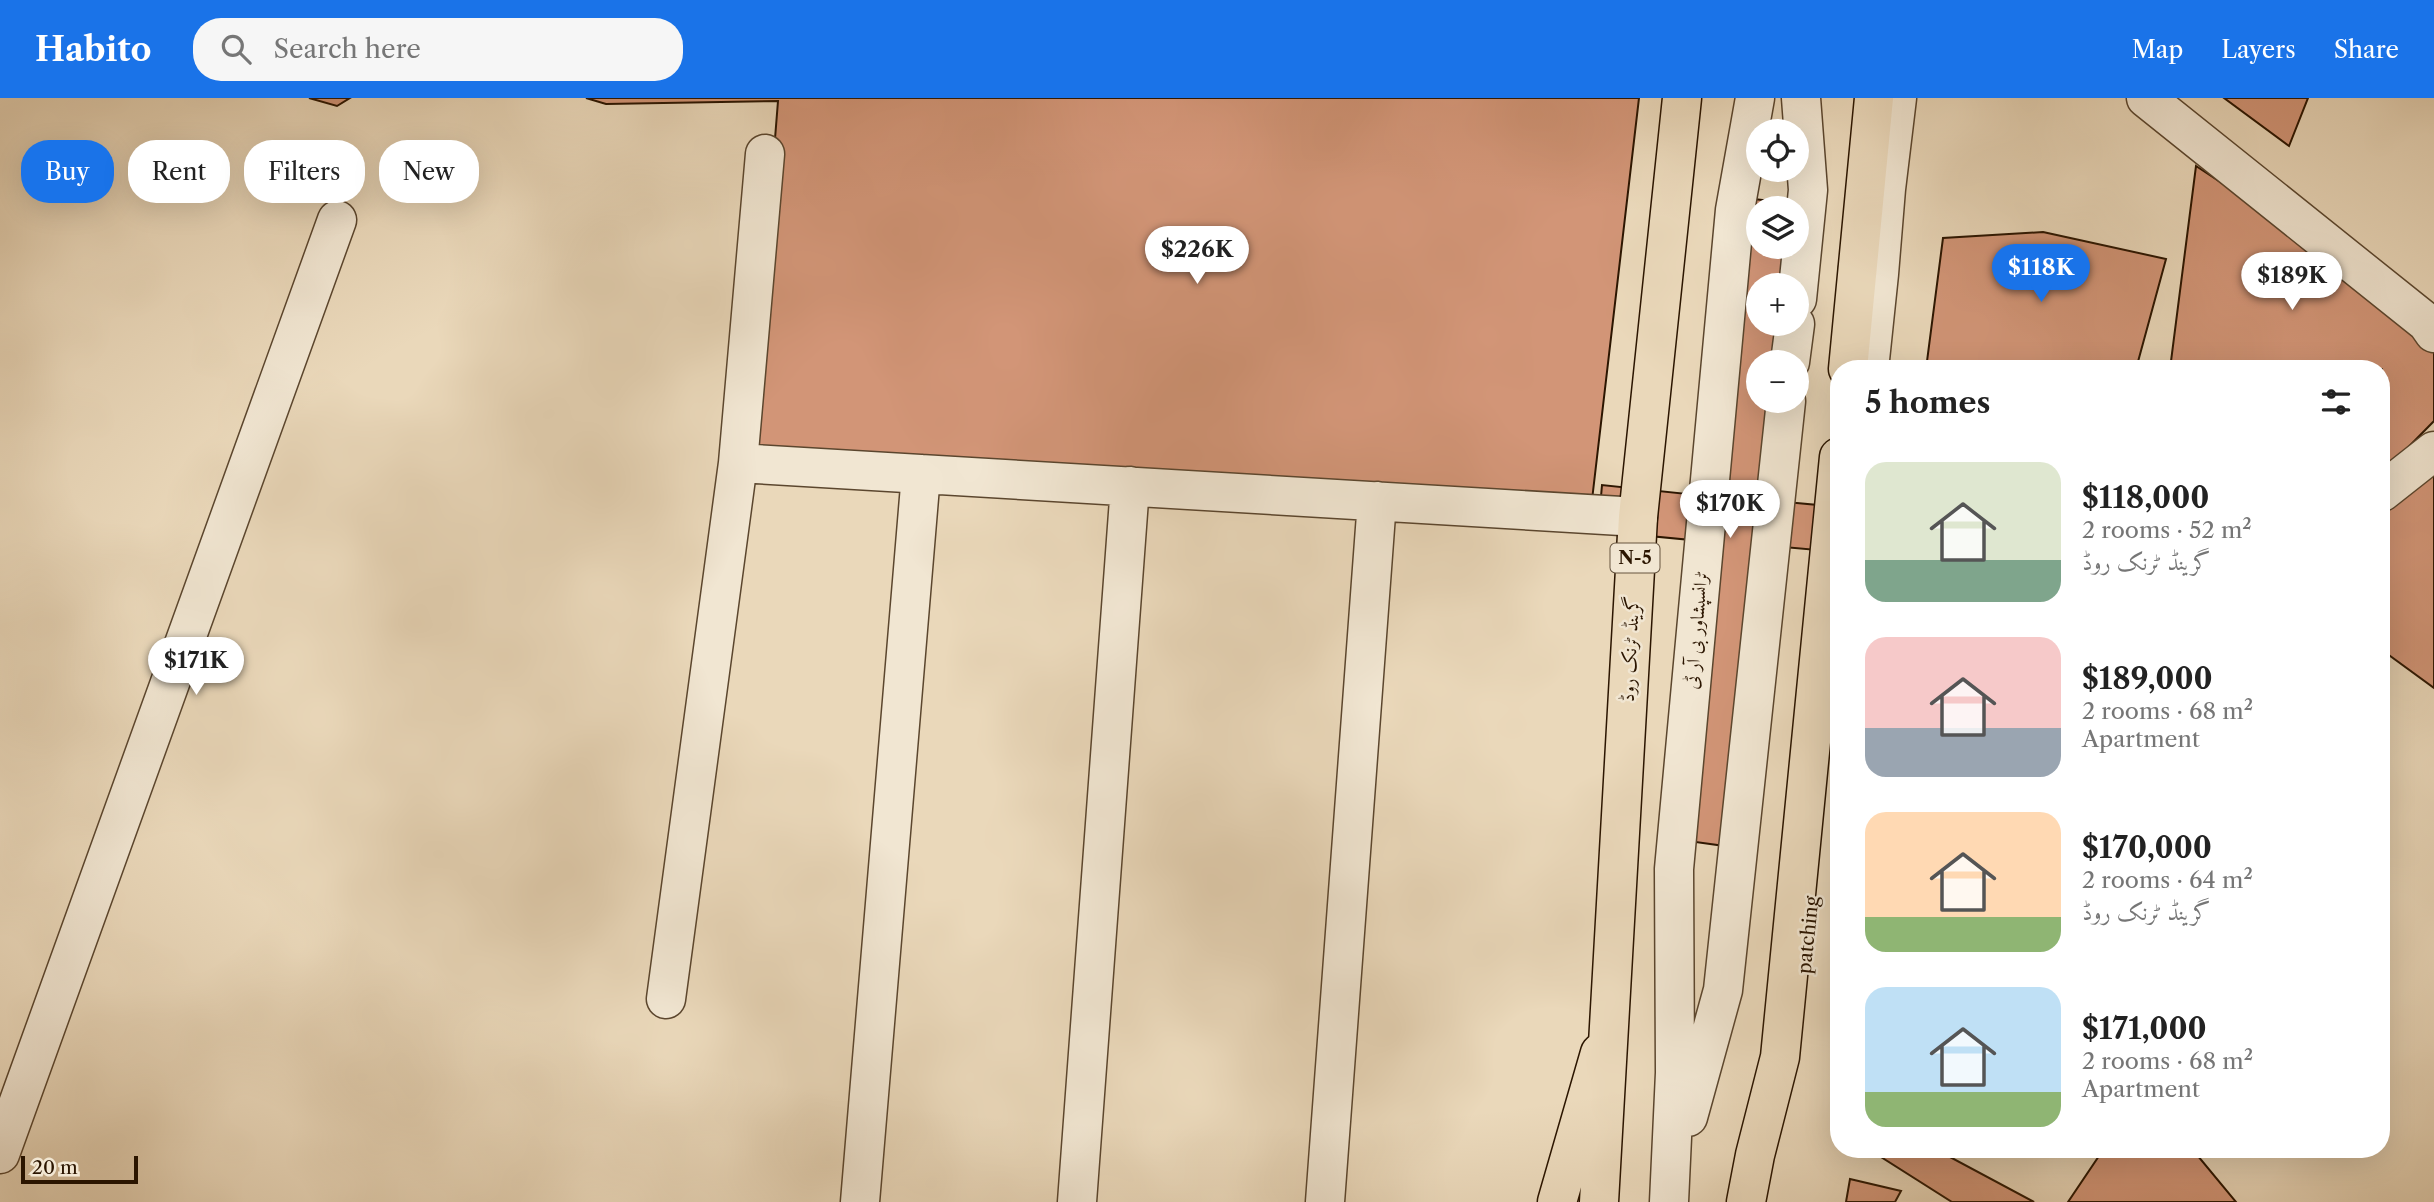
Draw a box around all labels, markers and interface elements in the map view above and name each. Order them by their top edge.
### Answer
search box [193,18,683,81]
text: Habito [35,29,151,70]
icon: search [217,30,255,68]
text: Search here [273,33,421,65]
text: Map [2132,35,2183,64]
text: Layers [2221,35,2296,64]
text: Share [2334,35,2399,64]
map controls [1746,119,1809,413]
button: locate [1746,119,1809,182]
chip: Buy [21,140,114,203]
chip: Rent [128,140,230,203]
chip: Filters [244,140,365,203]
chip: New [379,140,479,203]
button: layers [1746,196,1809,259]
pin: $226K [1148,226,1246,286]
text: $226K [1161,235,1233,263]
pin: $118K [1992,244,2090,304]
pin: $189K [2243,252,2341,312]
text: $118K [2008,253,2074,281]
text: $189K [2257,261,2327,289]
button: + [1746,273,1809,336]
button: − [1746,350,1809,413]
icon: filters [2317,383,2355,421]
text: 5 homes [1865,384,1990,421]
text: $118,000 [2082,479,2209,516]
pin: $170K [1681,480,1779,540]
text: $170K [1696,489,1764,517]
icon: home [1921,490,2005,574]
text: 2 rooms · 52 m² [2082,516,2252,544]
road number: N-5 [1610,544,1660,572]
text: گرینڈ ٹرنک روڈ [2082,548,2210,576]
street label: ٹرانسپشاور بی آر ٹی [1679,570,1716,691]
street label: گرینڈ ٹرنک روڈ [1615,595,1644,703]
pin: $171K [147,638,245,697]
text: $171K [164,646,228,674]
text: $189,000 [2082,660,2213,697]
icon: home [1921,665,2005,749]
text: 2 rooms · 68 m² [2082,697,2253,725]
text: Apartment [2082,725,2200,753]
text: $170,000 [2082,829,2212,866]
icon: home [1921,840,2005,924]
text: 2 rooms · 64 m² [2082,866,2253,894]
street label: patching [1792,894,1824,975]
text: گرینڈ ٹرنک روڈ [2082,898,2210,926]
text: $171,000 [2082,1010,2207,1047]
icon: home [1921,1015,2005,1099]
text: 2 rooms · 68 m² [2082,1047,2253,1075]
text: Apartment [2082,1075,2200,1103]
scale bar [21,1153,138,1185]
text: 20 m [32,1156,78,1179]

